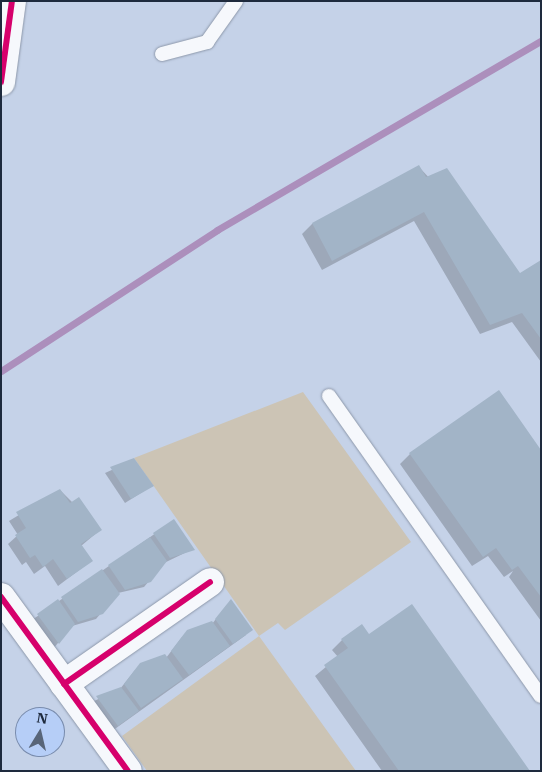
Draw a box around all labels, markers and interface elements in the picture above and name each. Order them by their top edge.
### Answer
north arrow [15,707,65,757]
text: N [35,708,49,728]

